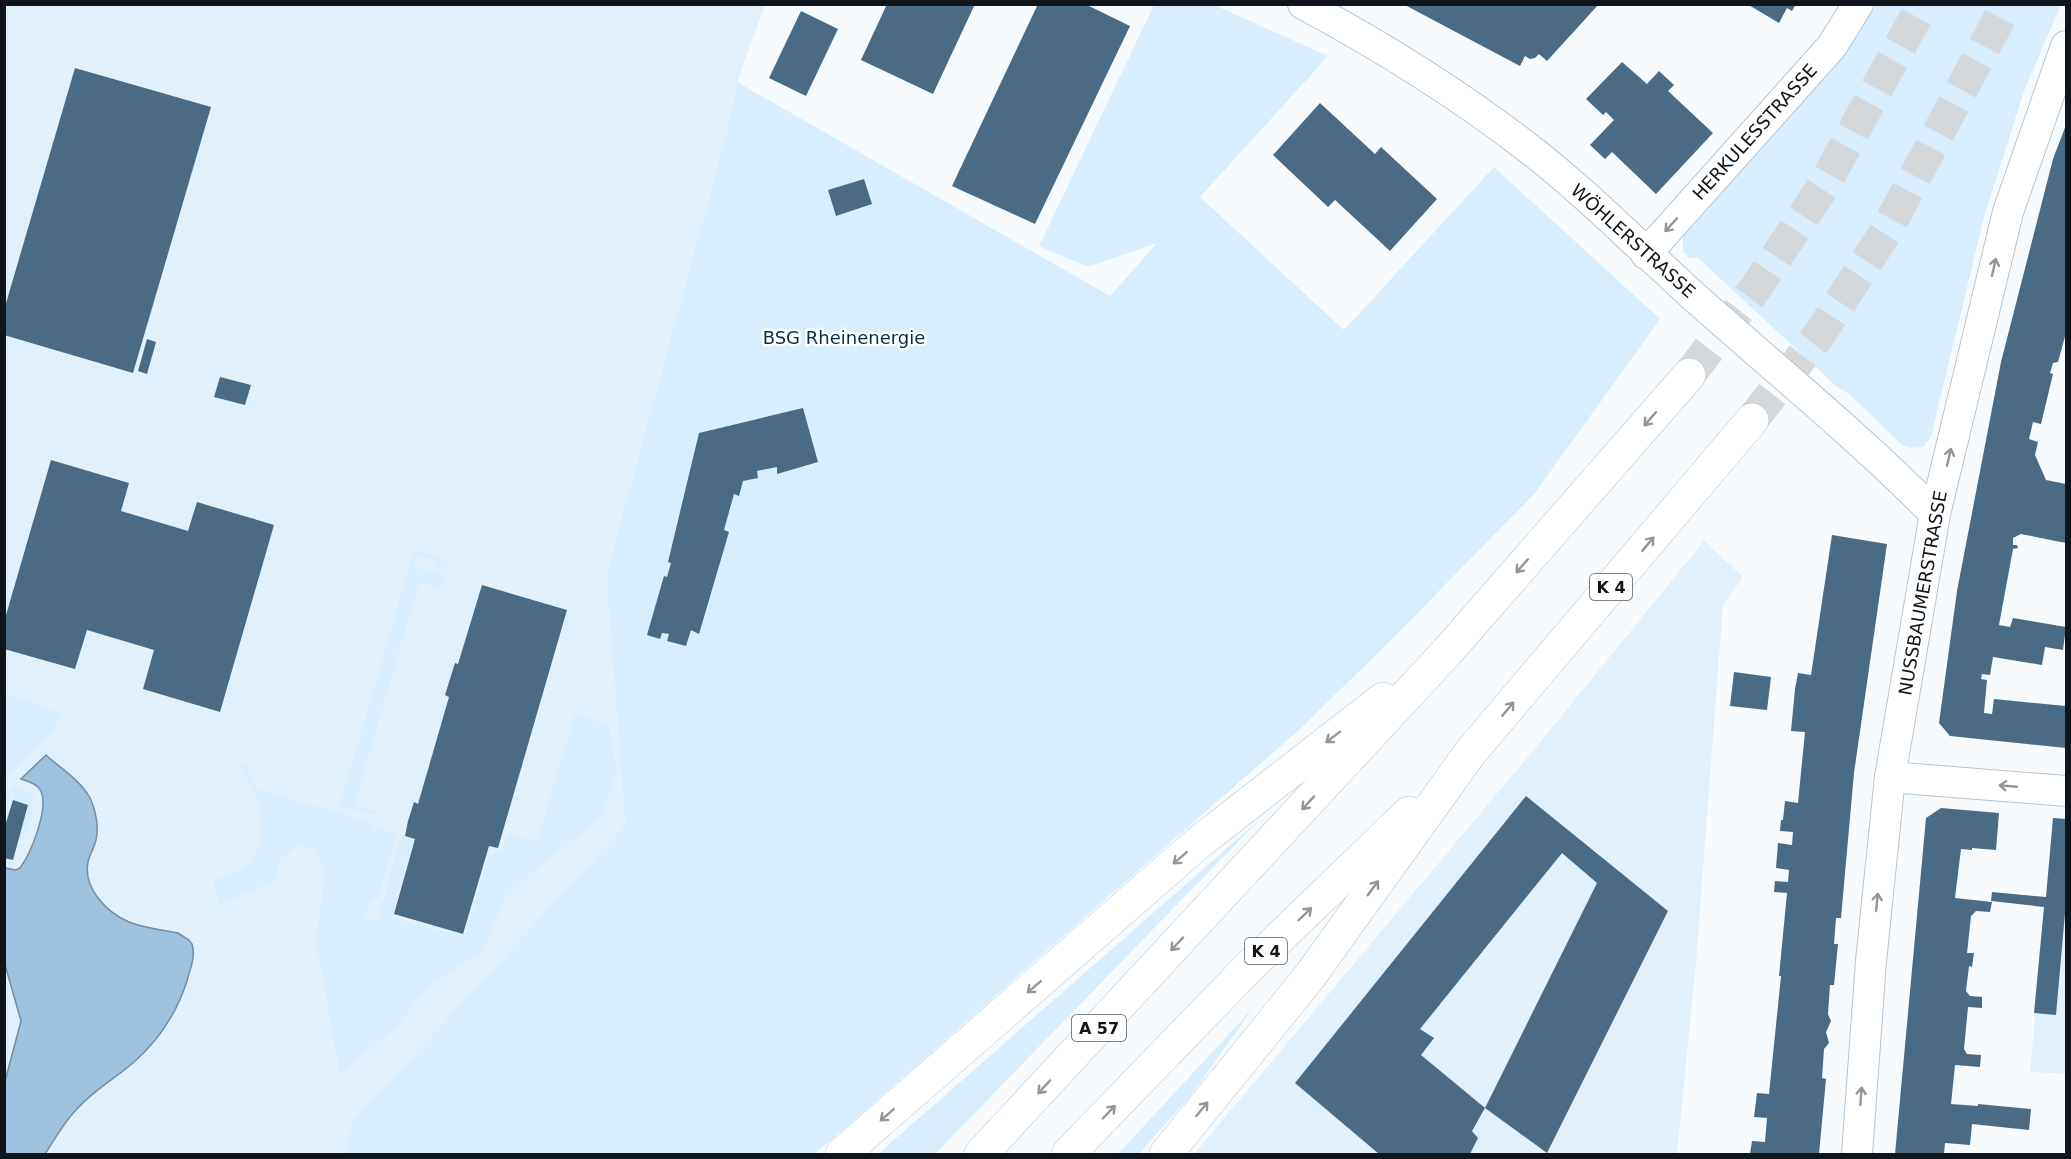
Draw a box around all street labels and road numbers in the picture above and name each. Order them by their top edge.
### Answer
street label: HERKULESSTRASSE [1688,59,1821,204]
street label: WÖHLERSTRASSE [1567,179,1700,302]
street label: NUSSBAUMERSTRASSE [1894,489,1951,697]
road number: K 4 [1590,574,1632,600]
road number: K 4 [1245,938,1287,964]
road number: A 57 [1072,1015,1126,1041]

